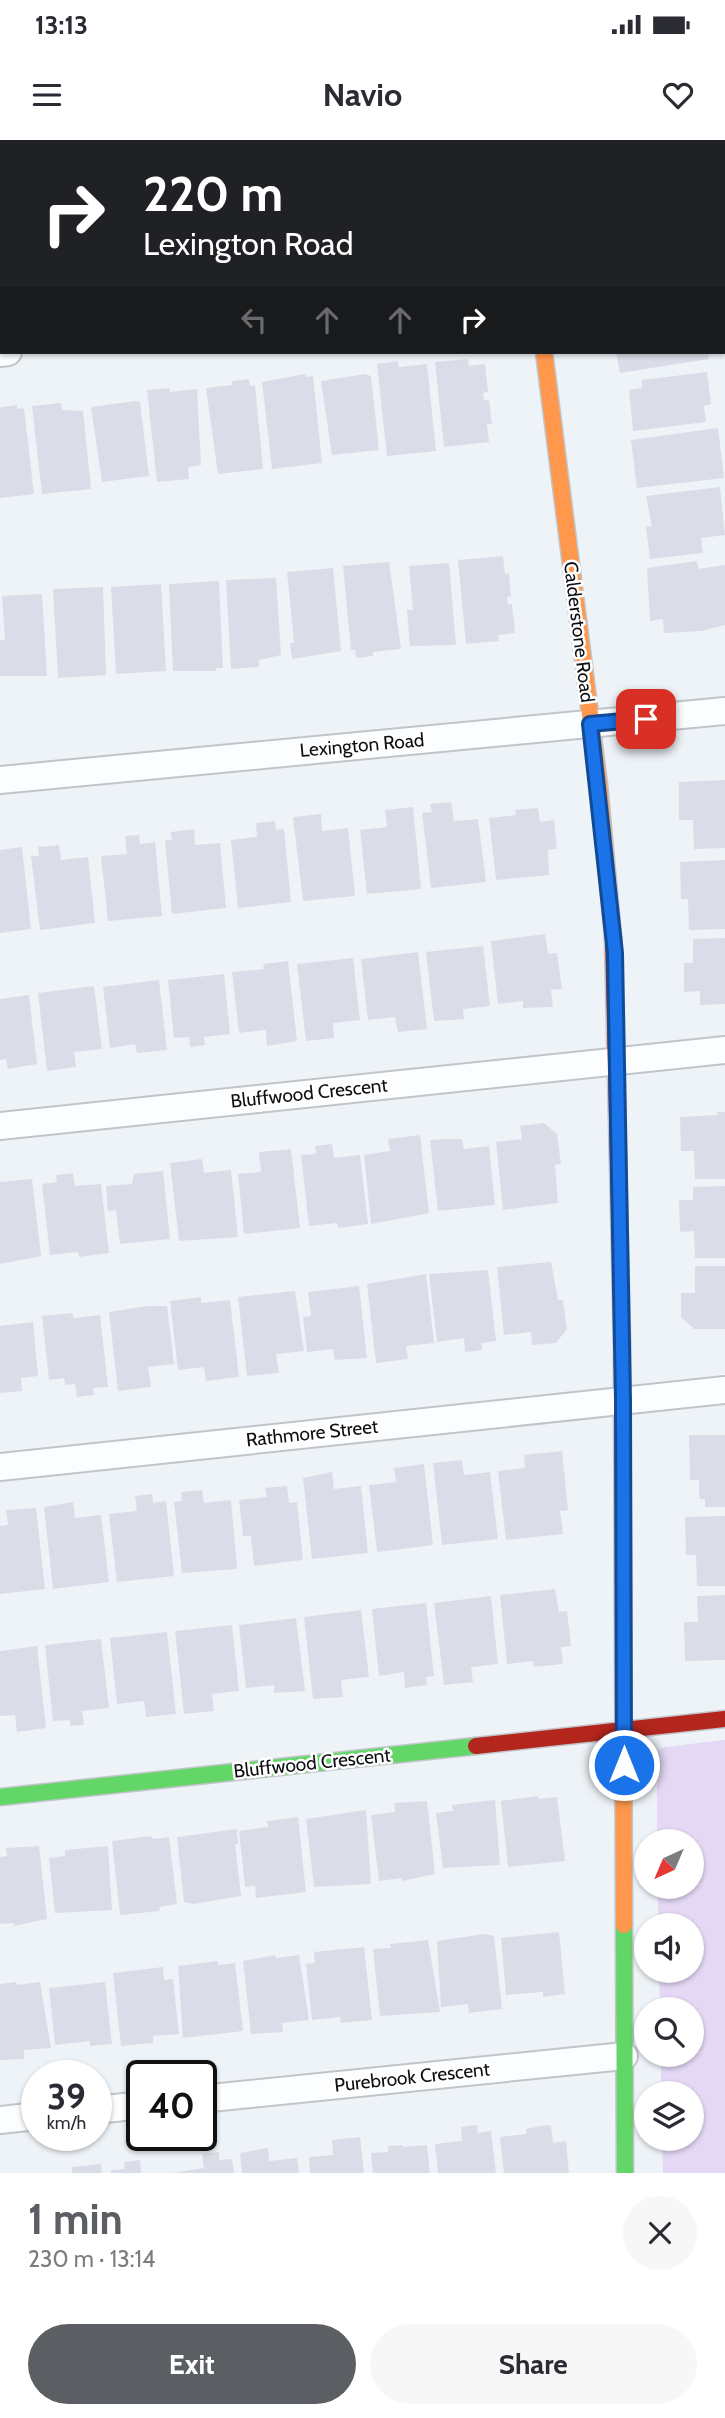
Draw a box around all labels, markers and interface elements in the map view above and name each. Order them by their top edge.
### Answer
text: 13:13 [35,9,88,41]
text: Navio [323,75,402,114]
icon: menu [28,76,66,114]
icon: heart [659,76,697,114]
text: 220 m [143,164,283,223]
icon: right [28,168,119,259]
text: Lexington Road [143,224,353,263]
icon: left [235,301,273,339]
icon: ahead [308,301,346,339]
icon: ahead [381,301,419,339]
icon: right [454,301,492,339]
street label: Calderstone Road [559,560,599,704]
pin [616,689,676,749]
icon: arrive [627,700,665,738]
street label: Lexington Road [299,728,425,762]
street label: Bluffwood Crescent [229,1073,389,1113]
street label: Rathmore Street [245,1415,380,1451]
position arrow [587,1728,661,1802]
street label: Bluffwood Crescent [232,1743,392,1783]
north arrow [634,1829,704,1899]
map controls [634,1829,704,2151]
button: sound [634,1913,704,1983]
button: search [634,1997,704,2067]
street label: Purebrook Crescent [333,2057,491,2097]
speed limit sign: 40 [126,2060,217,2151]
text: 39 [47,2075,86,2118]
button: layers [634,2081,704,2151]
text: km/h [47,2112,86,2134]
text: 1 min [28,2193,123,2245]
button: close [623,2196,697,2270]
text: 230 m · 13:14 [28,2245,155,2273]
button: Exit [28,2324,356,2404]
button: Share [370,2324,697,2404]

